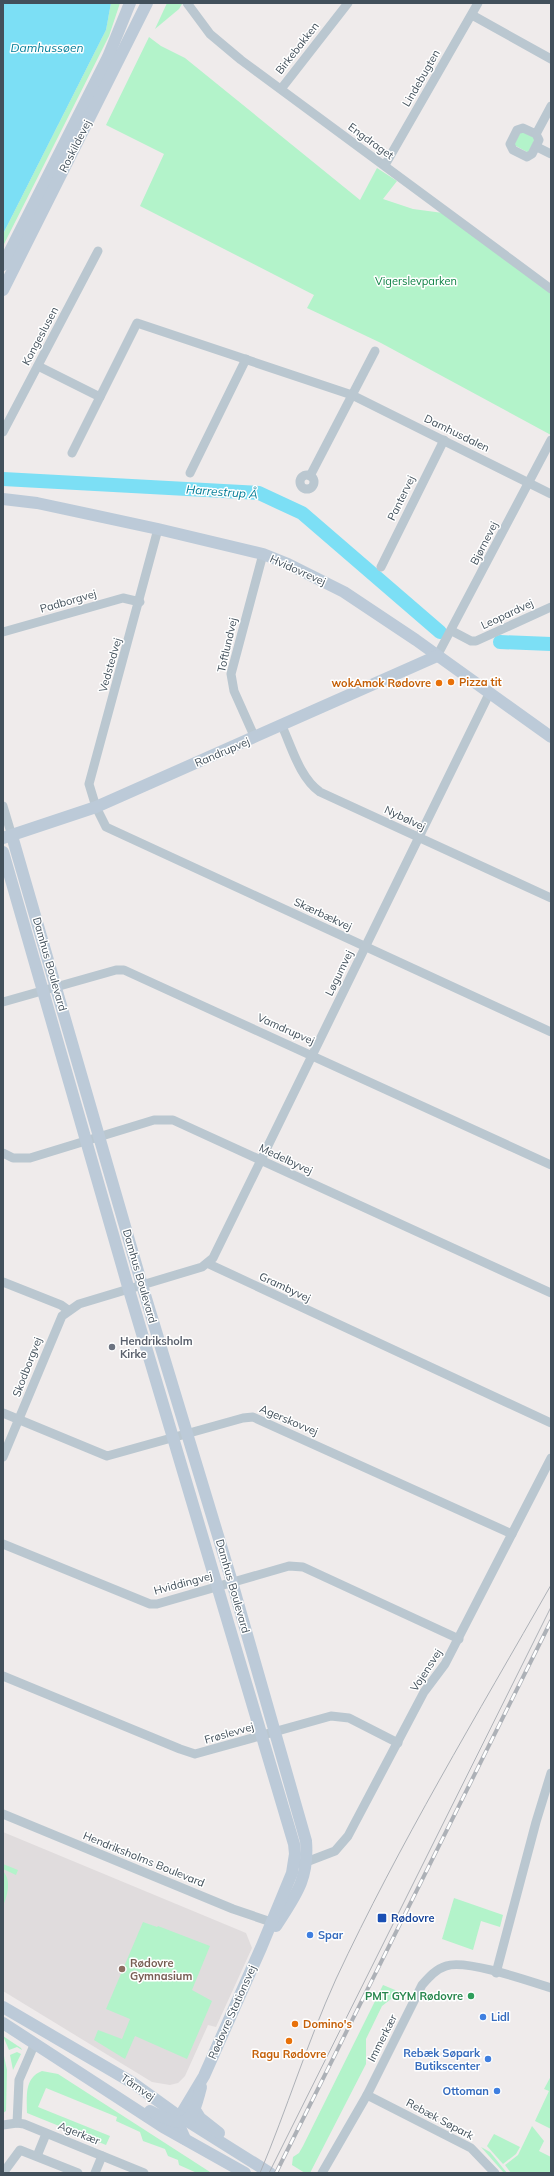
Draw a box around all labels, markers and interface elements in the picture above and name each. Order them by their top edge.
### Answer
street label: Birkebakken [272,19,322,77]
water label: Damhussøen [11,40,83,55]
street label: Lindebugten [399,47,443,109]
street label: Roskildevej [56,117,94,175]
street label: Engdraget [345,120,397,162]
park label: Vigerslevparken [375,274,457,288]
street label: Kongeslusen [19,304,61,368]
street label: Damhusdalen [422,411,492,455]
street label: Pantervej [384,473,418,523]
water label: Harrestrup Å [186,482,259,502]
street label: Bjørnevej [467,519,501,567]
street label: Hvidovrevej [268,551,328,589]
street label: Padborgvej [38,586,98,616]
street label: Leopardvej [479,596,535,632]
street label: Toftlundvej [214,616,240,674]
street label: Vedstedvej [96,636,124,694]
place label: Pizza tit [459,675,502,689]
place label: wokAmok Rødovre [332,676,431,690]
marker: Pizza tit [446,677,456,687]
marker: wokAmok Rødovre [434,678,444,688]
street label: Randrupvej [192,734,252,770]
street label: Nybølvej [382,802,428,834]
street label: Skærbækvej [292,894,354,934]
street label: Damhus Boulevard [30,915,70,1013]
street label: Løgumvej [322,948,356,998]
street label: Vamdrupvej [255,1010,317,1048]
street label: Medelbyvej [257,1141,315,1177]
street label: Damhus Boulevard [120,1227,160,1325]
street label: Grambyvej [257,1269,313,1305]
place label: Hendriksholm Kirke [120,1334,193,1361]
street label: Skodborgvej [9,1335,45,1399]
marker: Hendriksholm Kirke [107,1342,117,1352]
street label: Agerskovvej [258,1401,320,1439]
street label: Damhus Boulevard [213,1537,253,1635]
street label: Hviddingvej [152,1568,214,1598]
street label: Vojensvej [407,1646,445,1694]
street label: Frøslevvej [203,1719,255,1747]
street label: Hendriksholms Boulevard [81,1828,207,1890]
place label: Rødovre [391,1911,435,1925]
marker: Rødovre [376,1912,388,1924]
place label: Spar [318,1928,344,1942]
marker: Spar [305,1930,315,1940]
place label: Rødovre Gymnasium [130,1956,192,1983]
street label: Rødovre Stationsvej [205,1963,259,2061]
marker: Rødovre Gymnasium [117,1964,127,1974]
place label: PMT GYM Rødovre [365,1989,463,2003]
marker: PMT GYM Rødovre [466,1991,476,2001]
place label: Lidl [491,2010,510,2024]
street label: Immerkær [364,2012,400,2064]
marker: Lidl [478,2012,488,2022]
place label: Domino's [303,2017,352,2031]
marker: Domino's [290,2019,300,2029]
marker: Ragu Rødovre [284,2036,294,2046]
place label: Rebæk Søpark Butikscenter [403,2046,481,2073]
place label: Ragu Rødovre [252,2047,326,2061]
marker: Rebæk Søpark Butikscenter [483,2054,493,2064]
street label: Tårnvej [118,2071,158,2103]
place label: Ottoman [443,2084,489,2098]
marker: Ottoman [492,2086,502,2096]
street label: Rebæk Søpark [404,2095,476,2143]
street label: Agerkær [56,2118,102,2148]

